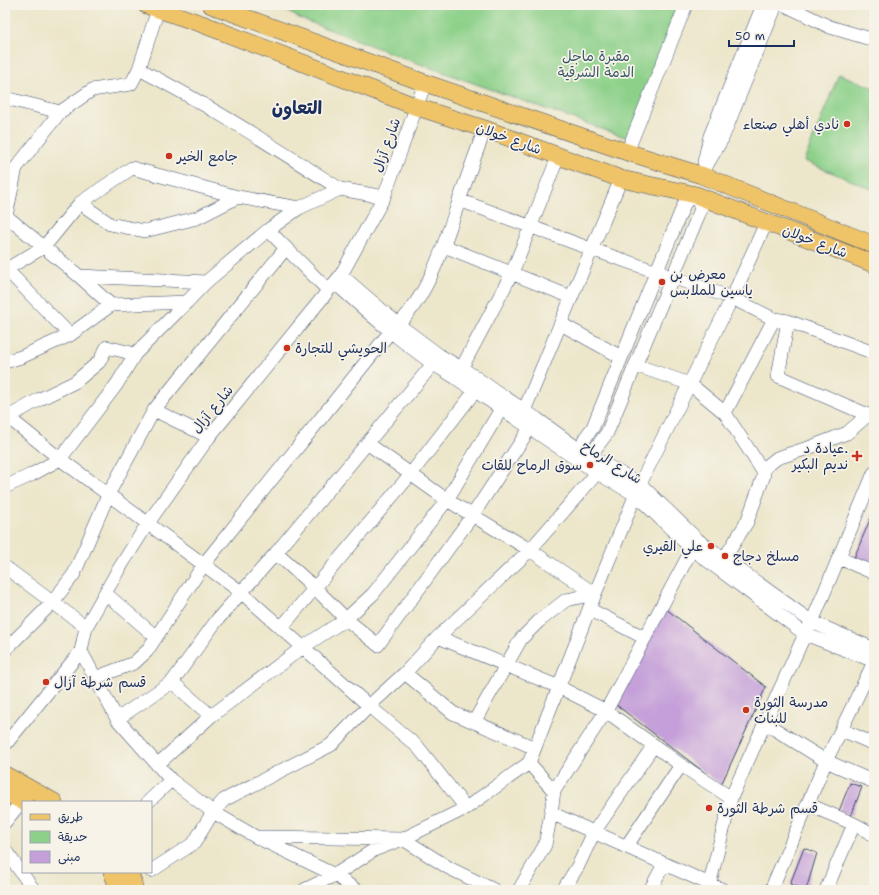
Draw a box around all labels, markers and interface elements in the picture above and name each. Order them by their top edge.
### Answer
scale bar [729,22,794,48]
text: 50 m [735,28,765,44]
park label: مقبرة ماجل الدمة الشرقية [558,47,634,81]
district label: التعاون [272,96,322,120]
street label: شارع آزال [368,115,405,175]
place label: نادي أهلي صنعاء [743,115,839,137]
street label: شارع خولان [474,118,544,159]
marker: نادي أهلي صنعاء [842,119,852,129]
place label: جامع الخير [176,147,238,167]
marker: جامع الخير [164,151,174,161]
street label: شارع خولان [780,220,850,263]
place label: معرض بن ياسين للملابس [670,265,753,299]
marker: معرض بن ياسين للملابس [657,277,667,287]
place label: الحويشي للتجارة [295,339,387,361]
marker: الحويشي للتجارة [282,343,292,353]
street label: شارع آزال [187,381,238,437]
street label: شارع الرماح [578,436,646,489]
place label: عيادة د. نديم البكير [791,439,848,475]
marker: عيادة د. نديم البكير [851,450,863,462]
place label: سوق الرماح للقات [481,456,582,475]
marker: سوق الرماح للقات [585,460,595,470]
place label: علي القيري [643,537,703,559]
marker: علي القيري [706,541,716,551]
place label: مسلخ دجاج [733,547,799,566]
marker: مسلخ دجاج [720,551,730,561]
place label: قسم شرطة آزال [54,673,146,693]
marker: قسم شرطة آزال [41,677,51,687]
place label: مدرسة الثورة للبنات [754,693,828,727]
marker: مدرسة الثورة للبنات [741,705,751,715]
place label: قسم شرطة الثورة [717,799,818,819]
legend [22,801,152,873]
marker: قسم شرطة الثورة [704,803,714,813]
text: طريق [58,809,83,825]
text: حديقة [58,829,87,845]
text: مبنى [58,849,81,865]

